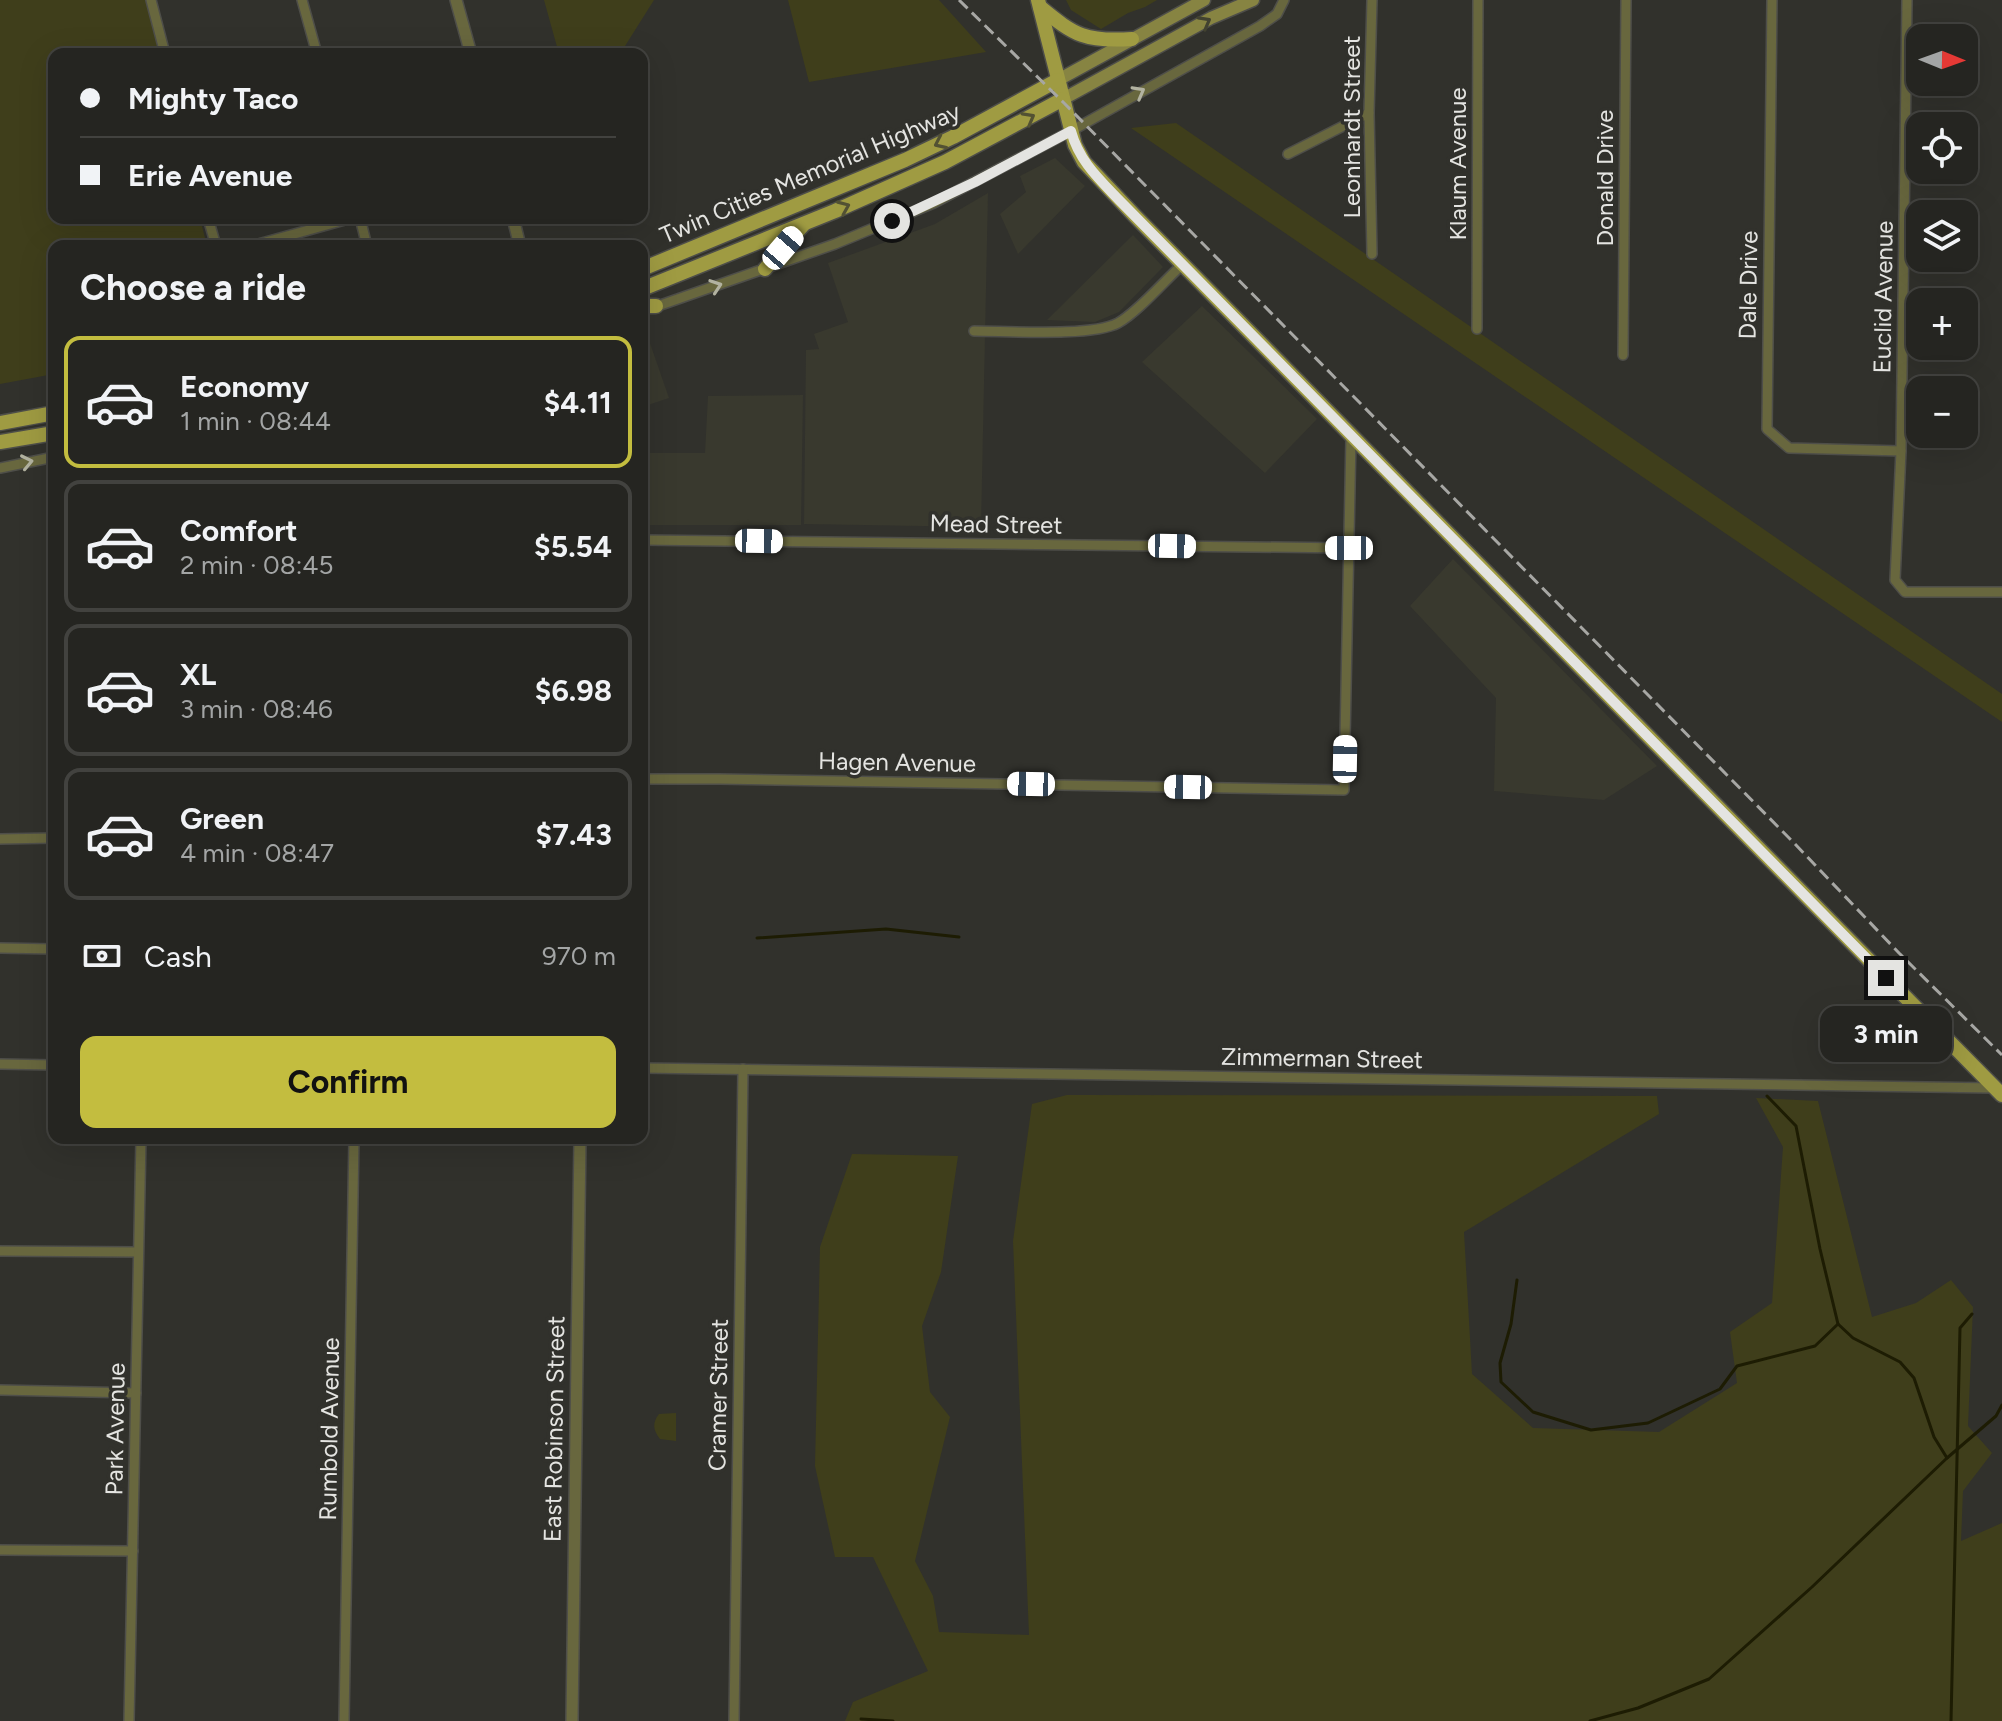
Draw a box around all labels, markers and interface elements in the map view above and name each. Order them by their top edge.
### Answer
one-way arrow [1197,16,1212,31]
north arrow [1906,24,1978,96]
map controls [1906,24,1978,448]
street label: Leonhardt Street [1337,36,1366,218]
text: Mighty Taco [128,80,299,117]
one-way arrow [1131,87,1145,102]
street label: Klaum Avenue [1443,87,1472,241]
street label: Twin Cities Memorial Highway [655,96,965,250]
street label: Donald Drive [1590,110,1619,246]
one-way arrow [1020,112,1035,128]
button: locate [1906,112,1978,184]
one-way arrow [934,133,948,149]
text: Erie Avenue [128,157,292,194]
one-way arrow [836,200,850,216]
button: layers [1906,200,1978,272]
route start [874,203,910,239]
street label: Euclid Avenue [1867,220,1899,374]
car [758,222,808,274]
street label: Dale Drive [1733,230,1763,340]
text: Choose a ride [80,266,306,309]
one-way arrow [708,279,722,295]
button: + [1906,288,1978,360]
icon: car [84,366,156,438]
text: Economy [180,368,309,405]
button: − [1906,376,1978,448]
text: $4.11 [544,384,612,421]
text: 1 min · 08:44 [180,405,331,437]
one-way arrow [20,454,33,471]
street label: Mead Street [929,508,1063,540]
icon: car [84,510,156,582]
text: Comfort [180,512,298,549]
text: $5.54 [534,528,612,565]
car [735,529,783,553]
car [1148,534,1196,558]
car [1325,536,1373,560]
text: 2 min · 08:45 [180,549,333,581]
icon: car [84,654,156,726]
text: XL [180,656,216,693]
text: $6.98 [535,672,612,709]
text: 3 min · 08:46 [180,693,333,725]
car [1333,735,1357,783]
street label: Hagen Avenue [818,746,976,778]
car [1007,772,1055,796]
car [1164,775,1212,799]
icon: car [84,798,156,870]
text: Green [180,800,264,837]
text: $7.43 [536,816,612,853]
text: 4 min · 08:47 [180,837,334,869]
icon: cash [80,934,124,978]
text: Cash [144,938,212,975]
text: 970 m [542,940,616,972]
route end [1868,960,1904,996]
callout: 3 min [1820,1006,1952,1062]
text: 3 min [1854,1018,1918,1050]
button: Confirm [80,1036,616,1128]
street label: Zimmerman Street [1221,1042,1423,1074]
street label: East Robinson Street [538,1316,570,1542]
street label: Cramer Street [702,1319,734,1471]
street label: Rumbold Avenue [313,1337,345,1521]
street label: Park Avenue [99,1362,131,1496]

